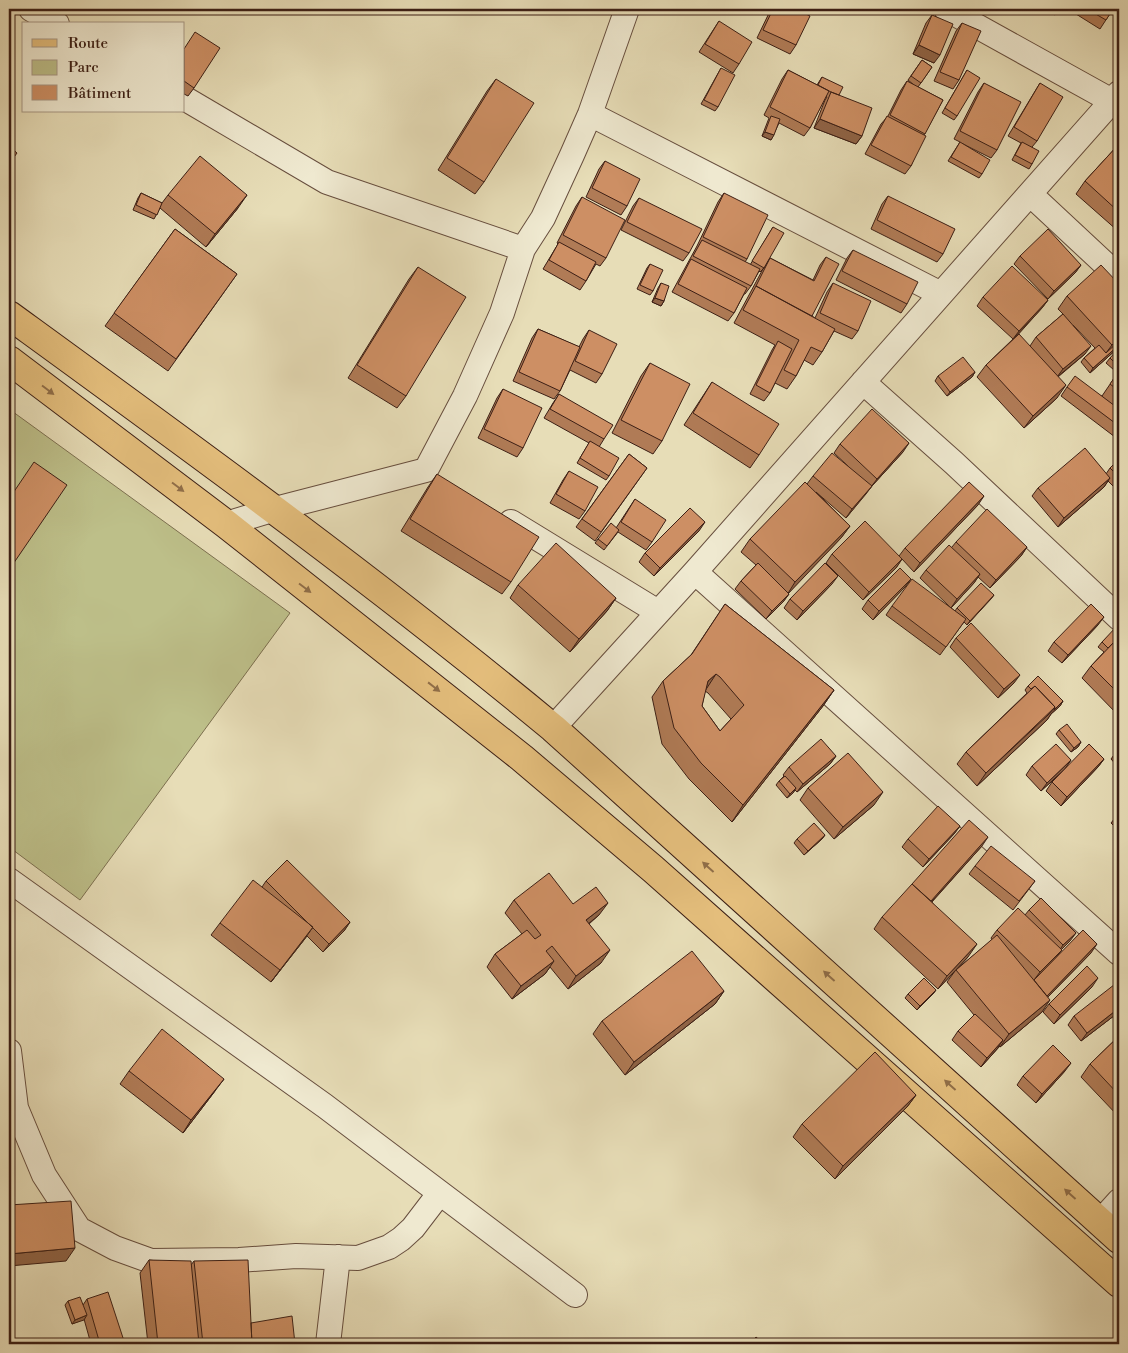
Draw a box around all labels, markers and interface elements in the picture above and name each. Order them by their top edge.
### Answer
legend [22,22,185,112]
text: Route [68,34,108,53]
text: Parc [68,58,99,77]
text: Bâtiment [67,84,132,103]
one-way arrow [41,384,54,395]
one-way arrow [171,482,184,493]
one-way arrow [298,582,311,593]
one-way arrow [427,682,440,693]
one-way arrow [703,861,715,873]
one-way arrow [824,970,836,982]
one-way arrow [944,1079,956,1091]
one-way arrow [1064,1188,1076,1200]

